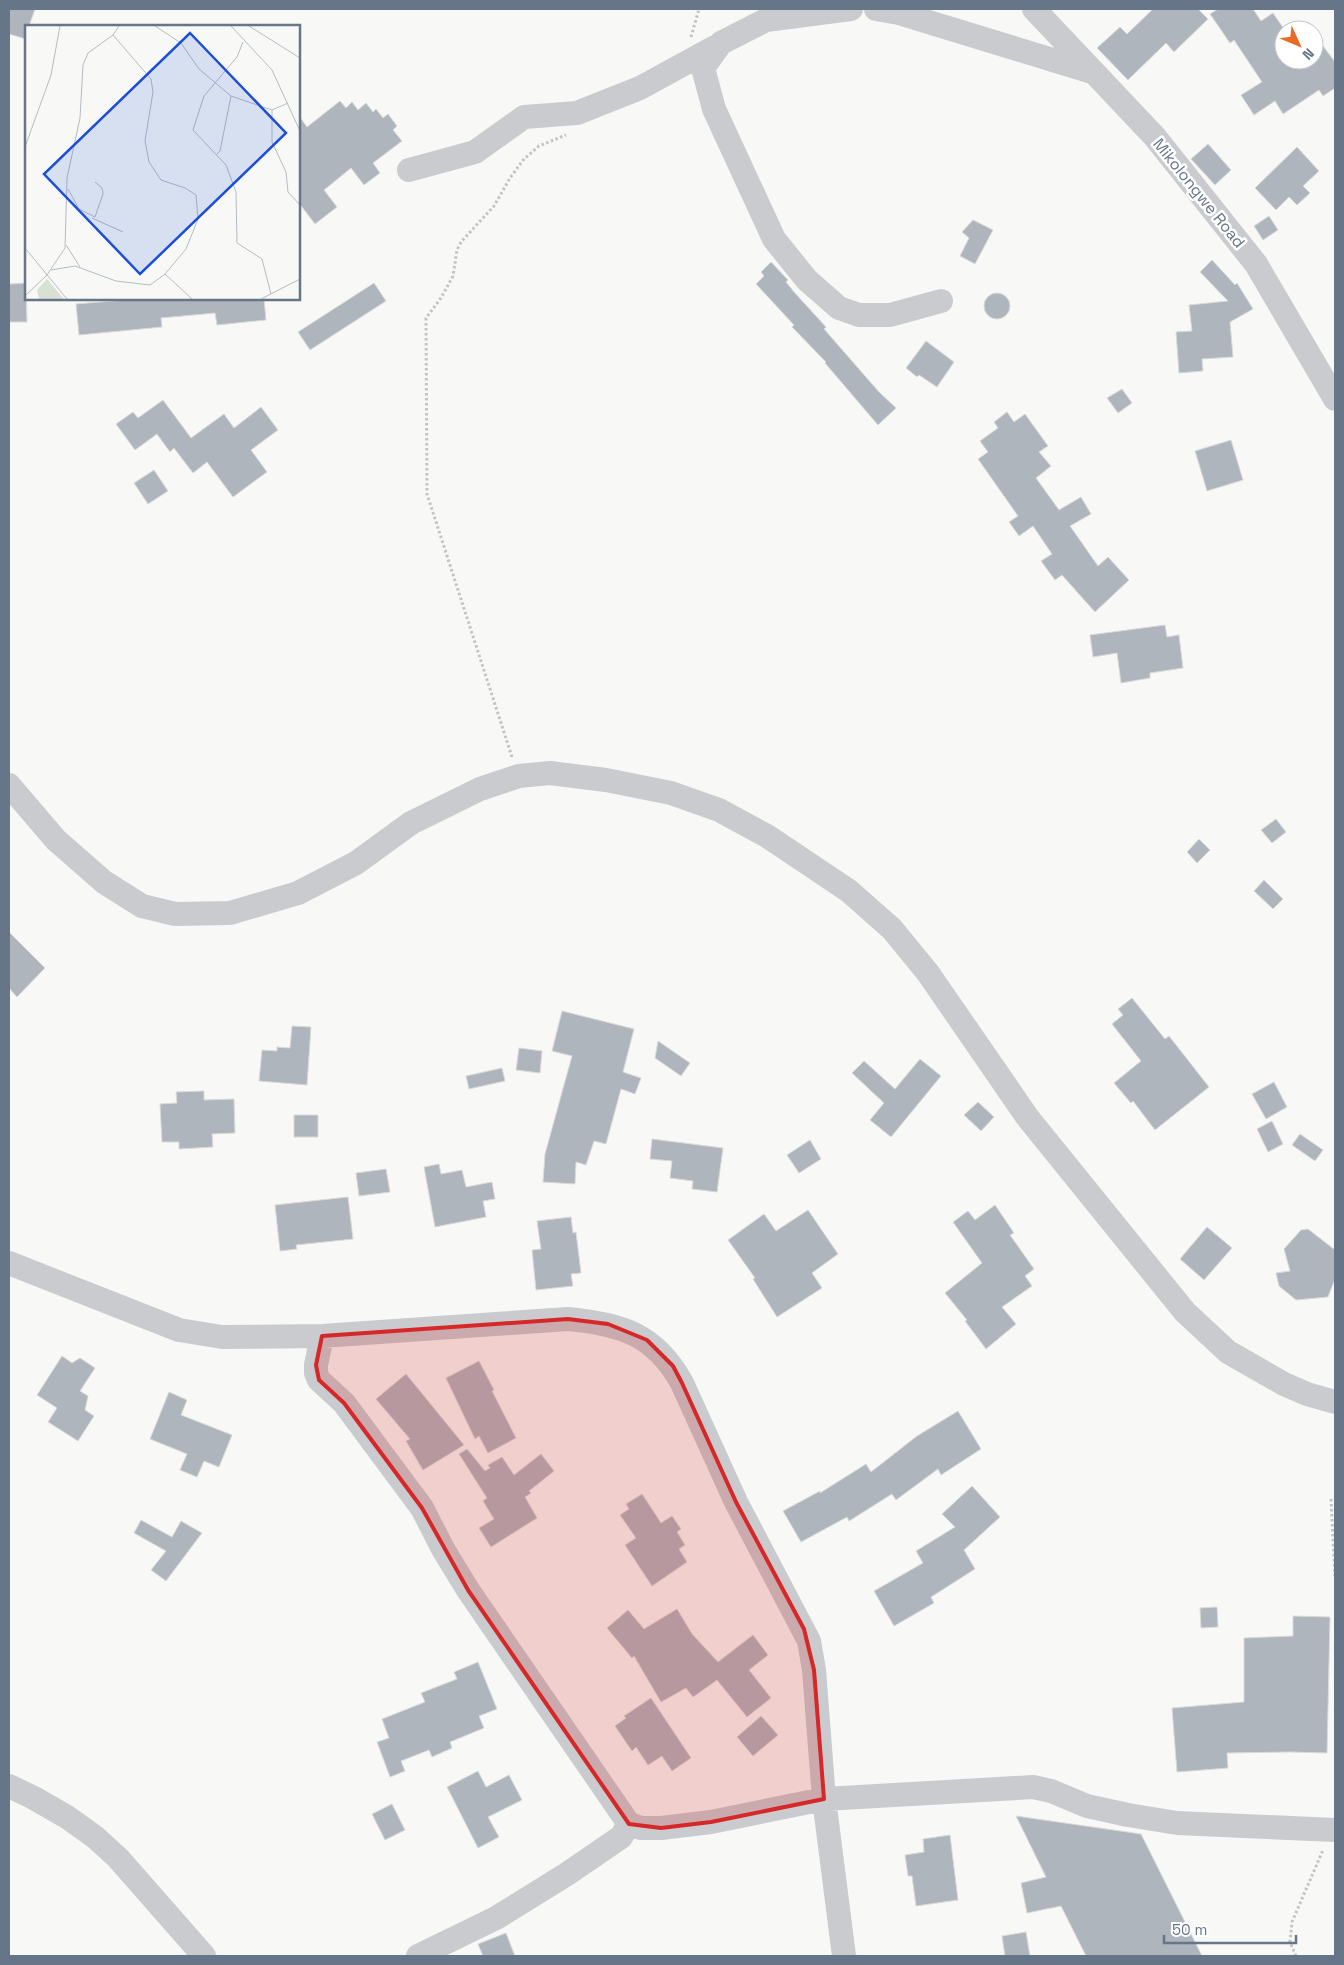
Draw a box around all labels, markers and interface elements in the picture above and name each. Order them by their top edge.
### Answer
north arrow [1274,20,1324,70]
inset map [25,25,300,300]
text: N [1299,44,1318,64]
street label: Mikolongwe Road [1148,134,1250,252]
scale bar [1164,1912,1296,1944]
text: 50 m [1172,1920,1207,1939]

